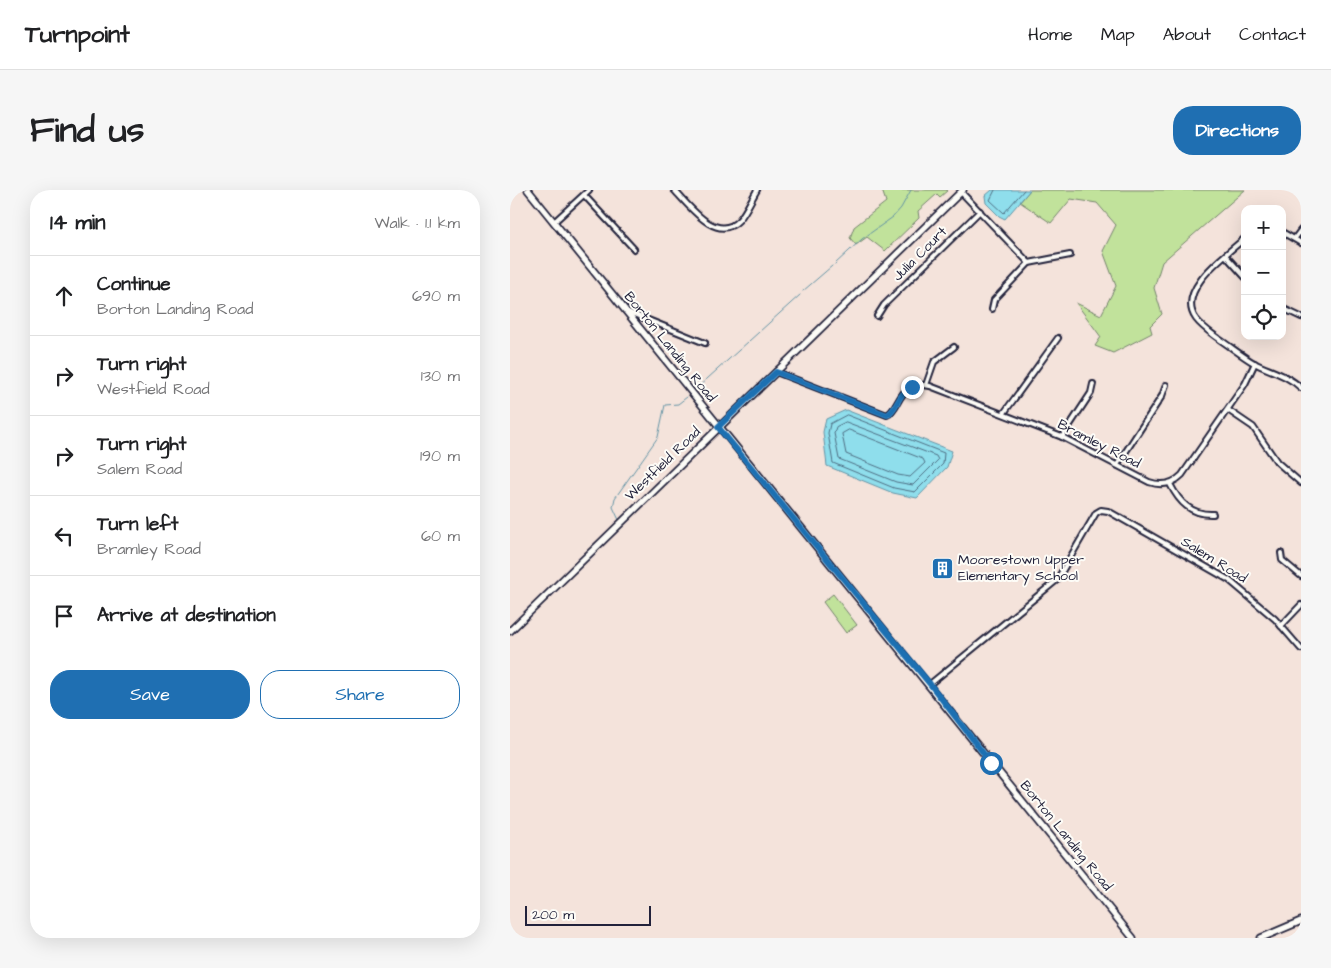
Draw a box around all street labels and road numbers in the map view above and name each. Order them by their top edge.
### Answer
street label: Julia Court [888,222,952,286]
street label: Borton Landing Road [619,288,721,406]
street label: Bramley Road [1054,414,1144,474]
street label: Westfield Road [621,423,705,505]
street label: Salem Road [1177,532,1251,588]
street label: Borton Landing Road [1015,777,1117,895]

